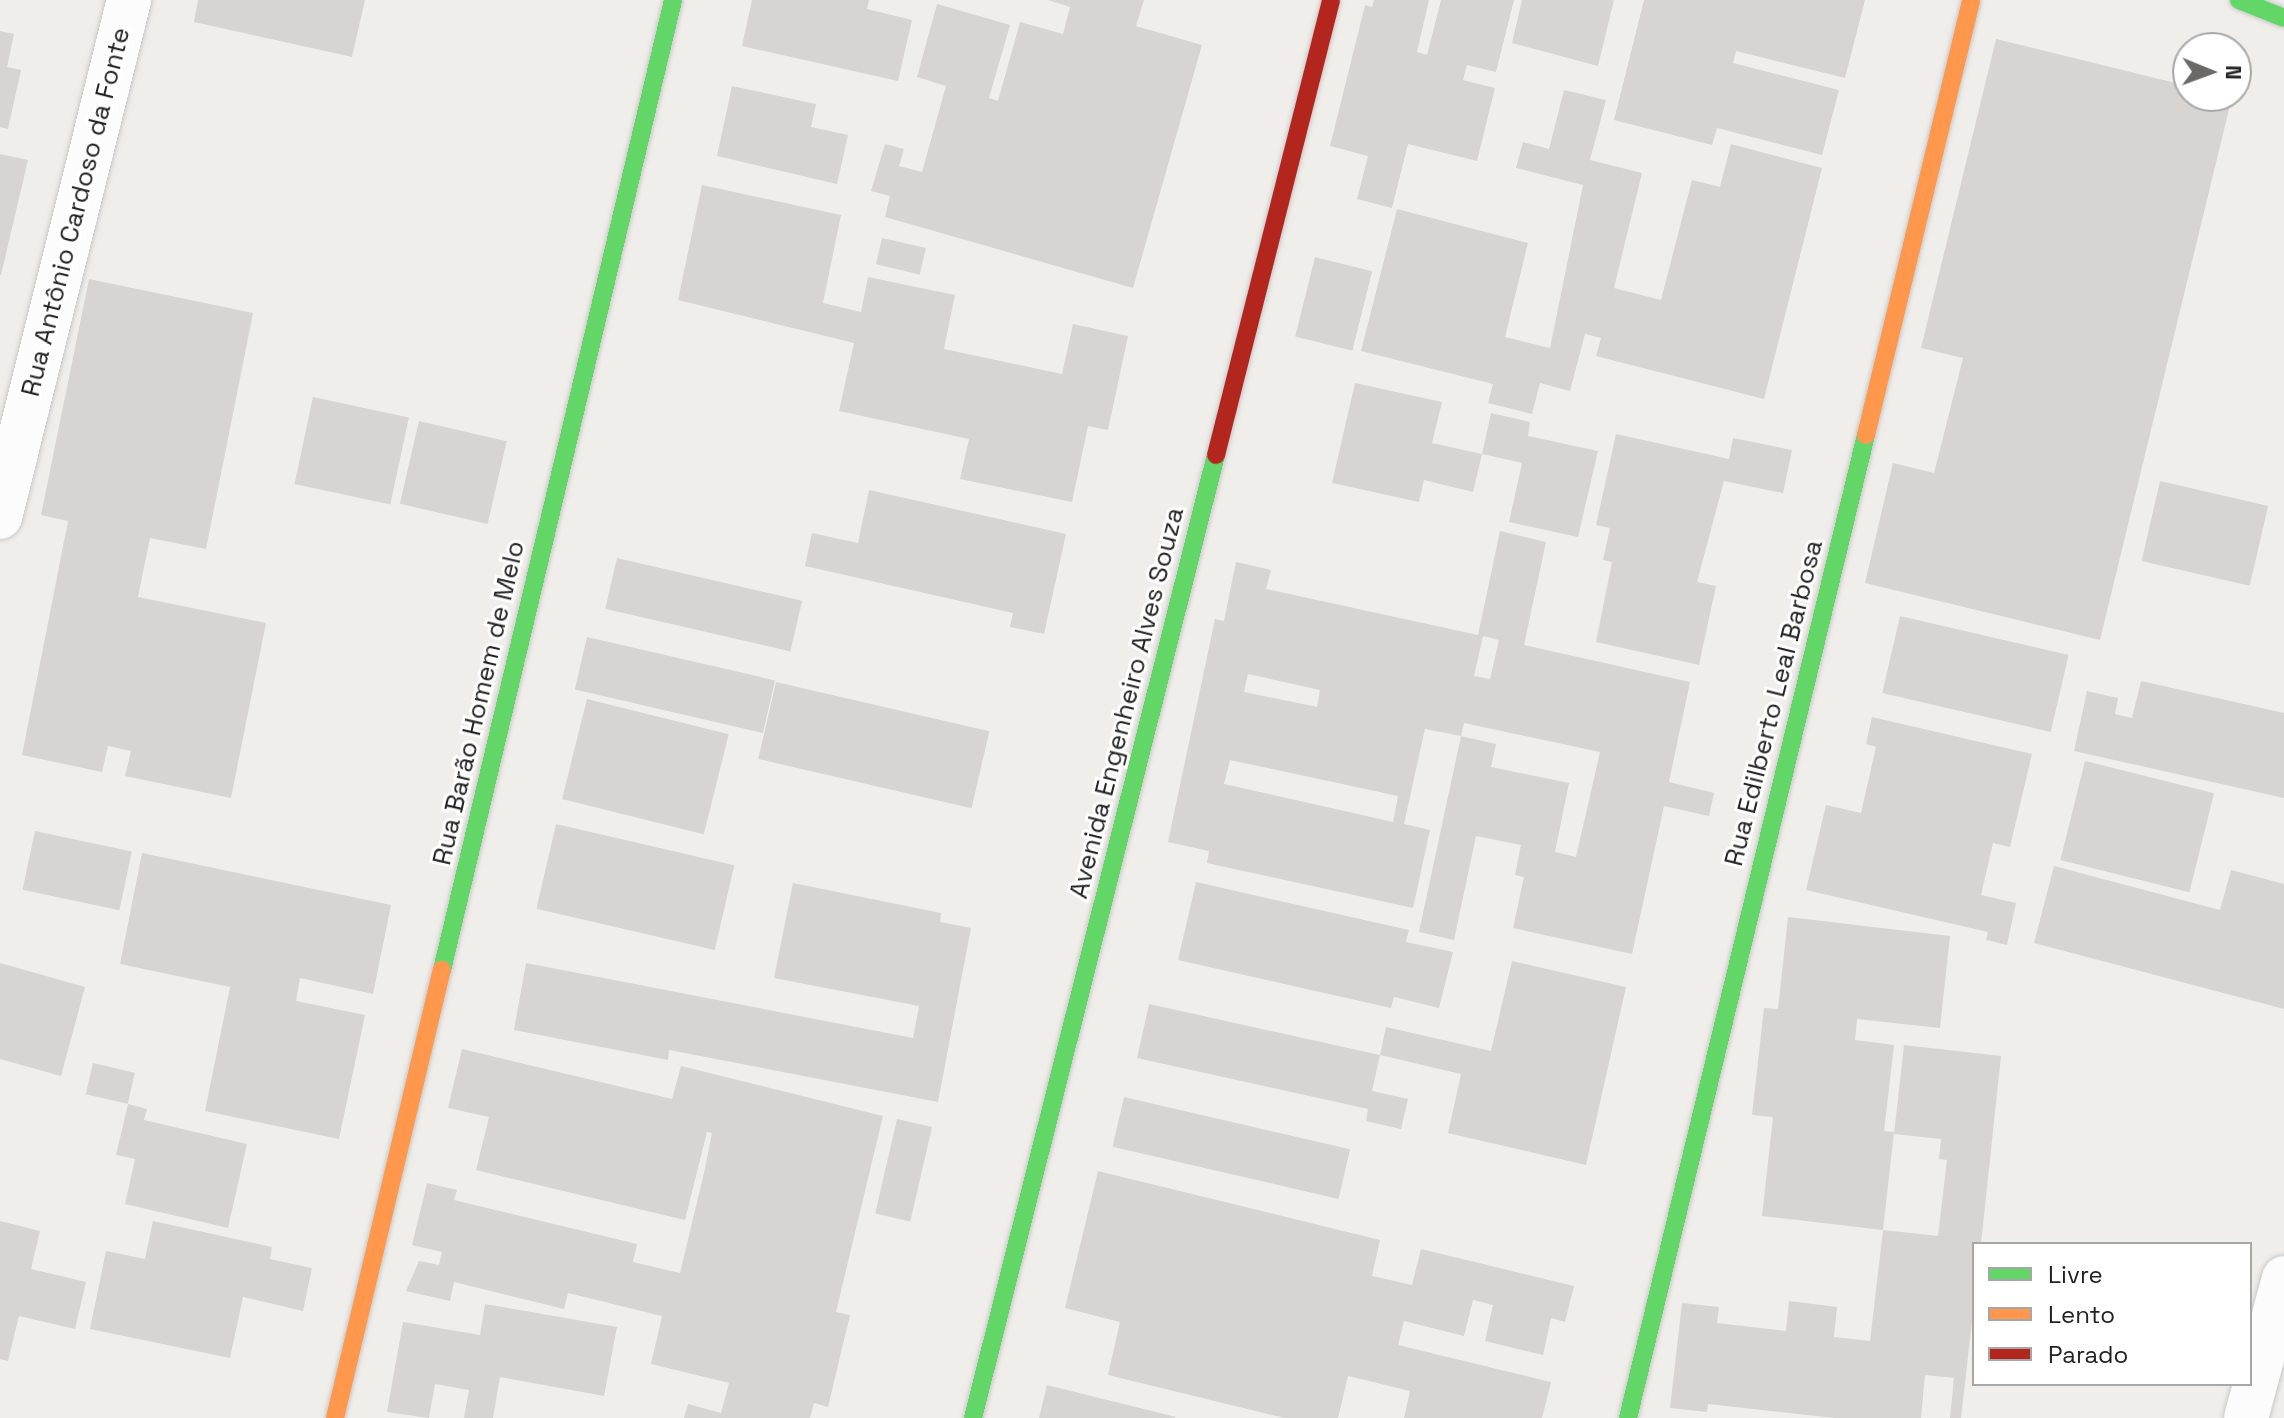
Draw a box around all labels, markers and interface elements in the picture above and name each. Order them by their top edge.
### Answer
street label: Rua Antônio Cardoso da Fonte [15,24,137,400]
north arrow [2172,32,2252,112]
text: N [2220,65,2248,80]
street label: Avenida Engenheiro Alves Souza [1063,504,1191,902]
street label: Rua Edilberto Leal Barbosa [1718,537,1830,869]
street label: Rua Barão Homem de Melo [426,538,532,868]
legend [1972,1242,2252,1386]
text: Livre [2048,1259,2103,1290]
text: Lento [2048,1299,2115,1330]
text: Parado [2048,1339,2128,1370]

